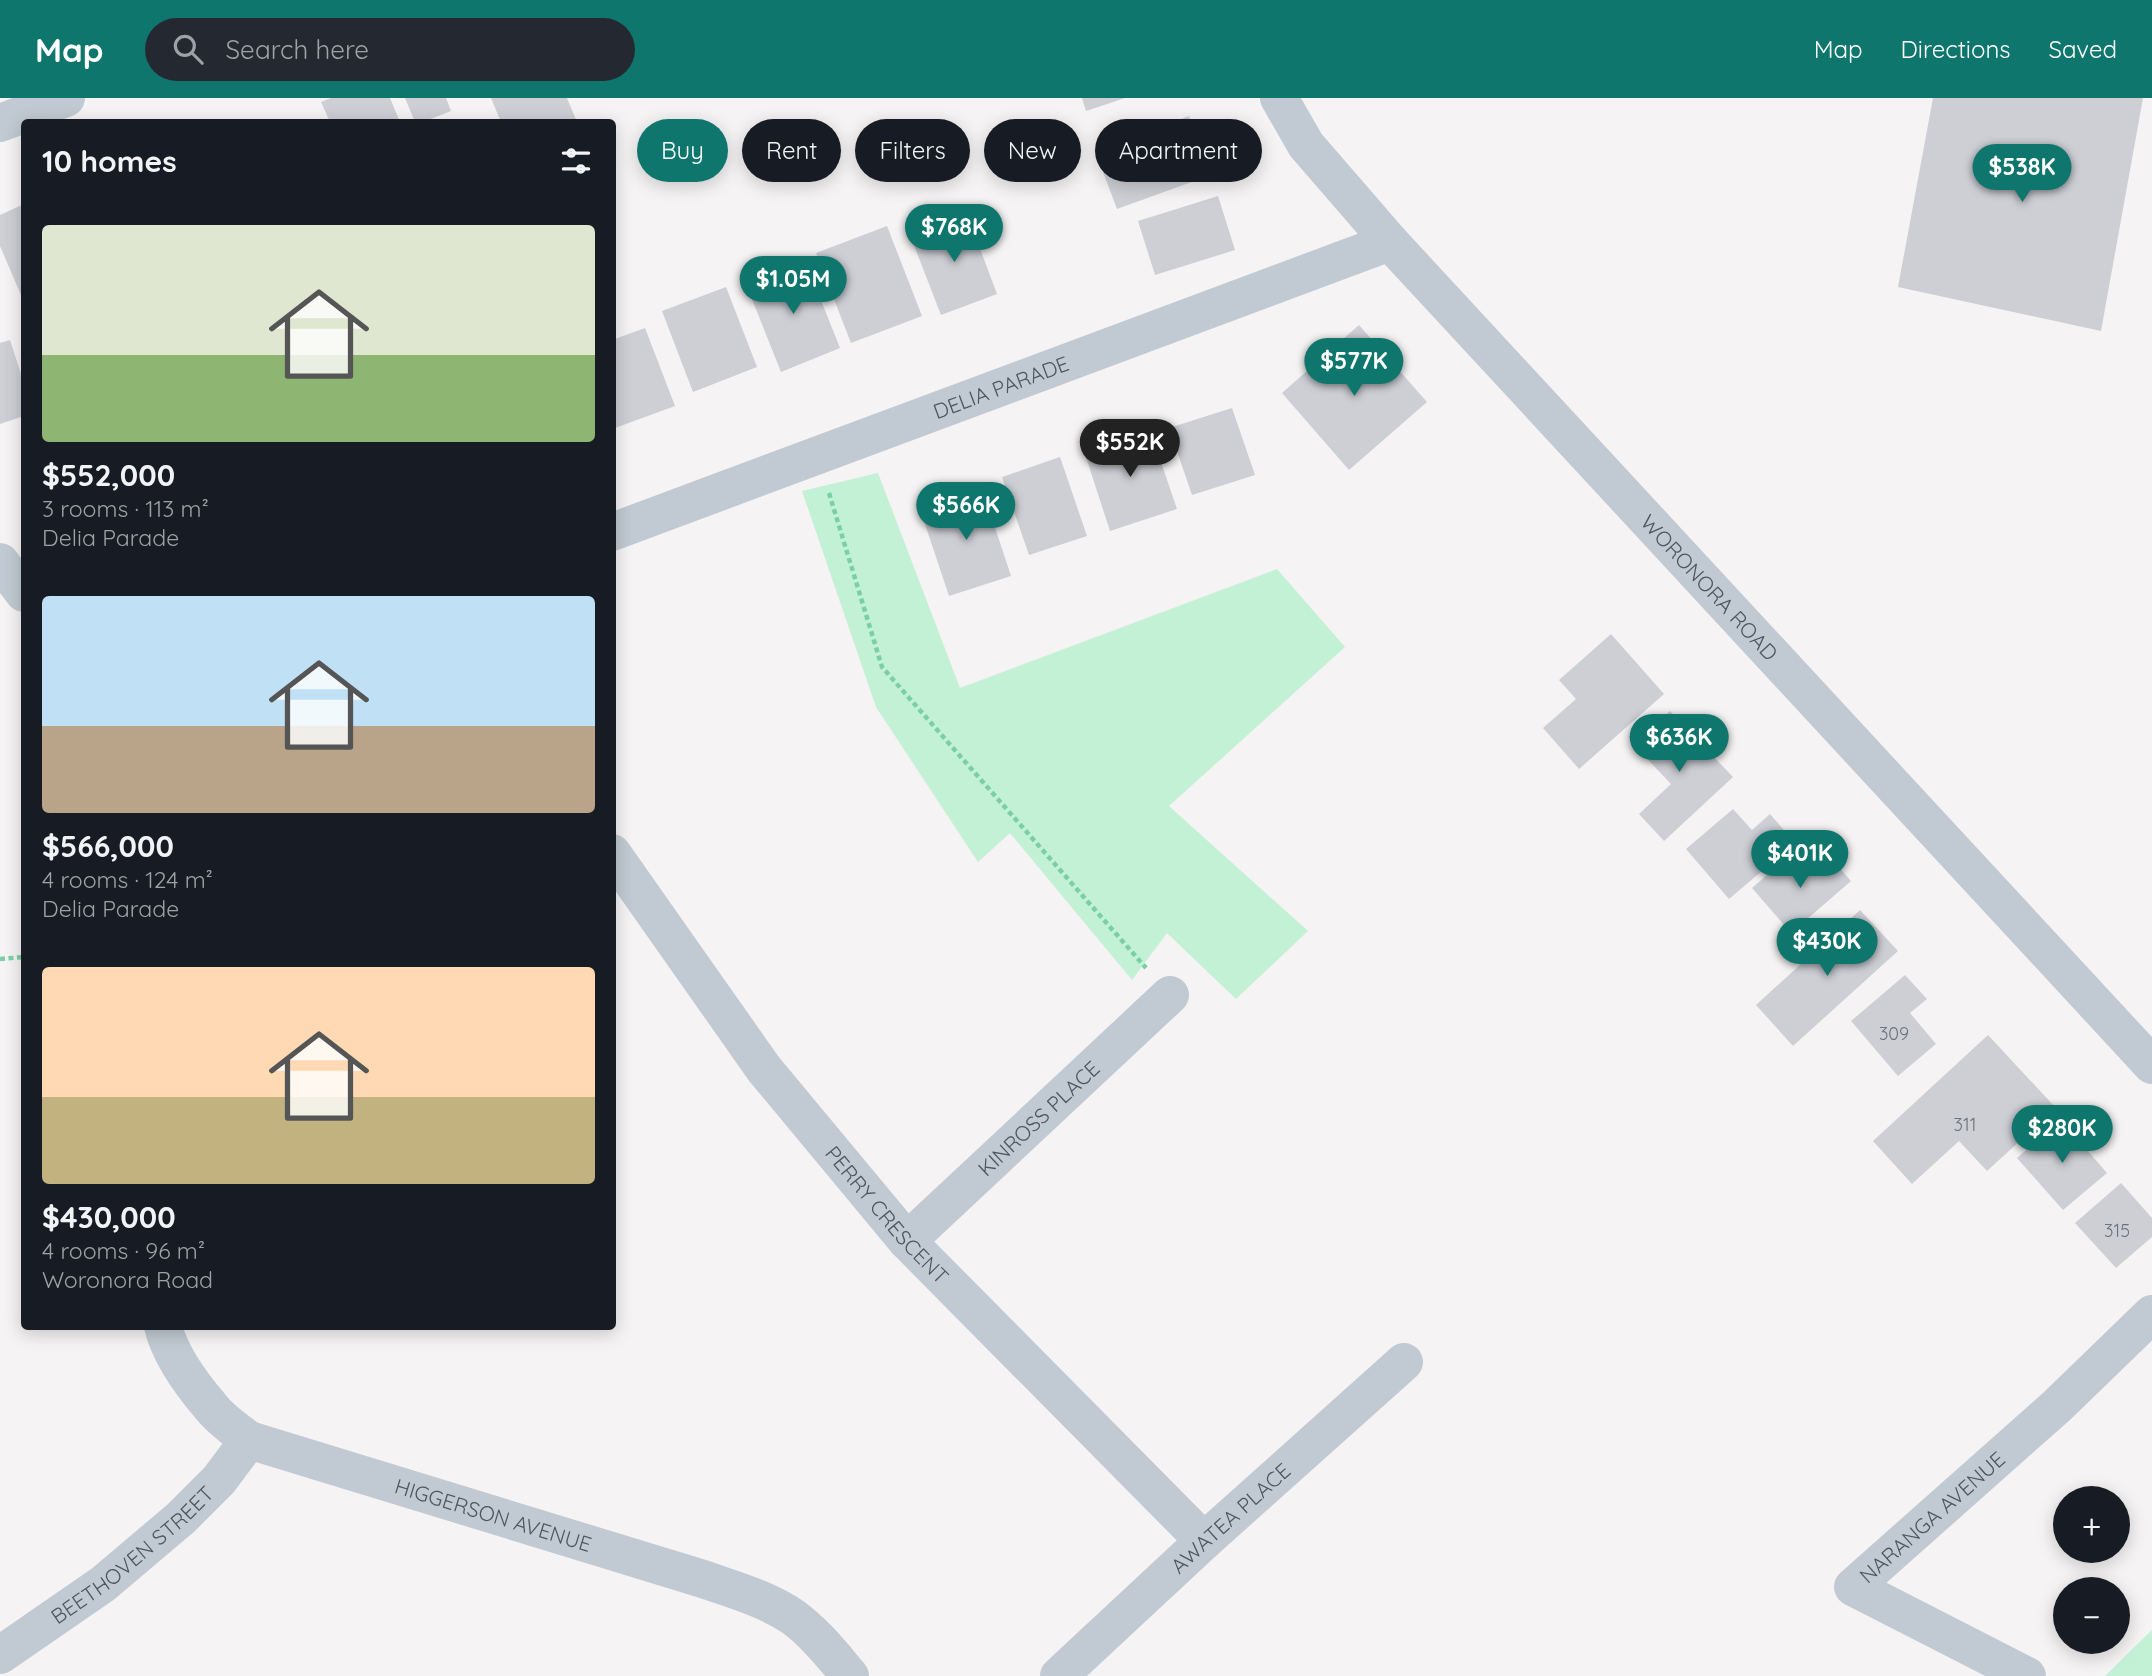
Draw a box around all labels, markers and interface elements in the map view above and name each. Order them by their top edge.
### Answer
search box [145,18,635,81]
text: Map [35,29,103,70]
icon: search [169,30,207,68]
text: Search here [225,33,369,66]
text: Map [1814,34,1863,64]
text: Directions [1901,34,2011,64]
text: Saved [2049,34,2117,64]
chip: Buy [637,119,728,182]
chip: Rent [742,119,841,182]
chip: Filters [855,119,970,182]
chip: New [984,119,1081,182]
chip: Apartment [1095,119,1262,182]
text: 10 homes [42,142,177,180]
icon: filters [557,142,595,180]
pin: $538K [1973,144,2071,204]
text: $538K [1989,152,2056,181]
pin: $768K [905,204,1003,264]
text: $768K [921,212,987,241]
pin: $1.05M [736,256,850,316]
text: $1.05M [756,264,830,293]
icon: home [256,271,382,397]
pin: $577K [1305,338,1403,398]
text: $577K [1320,346,1388,375]
street label: DELIA PARADE [929,350,1072,424]
pin: $552K [1081,420,1179,479]
text: $552K [1096,427,1164,456]
text: $552,000 [42,456,175,494]
pin: $566K [917,482,1015,542]
text: $566K [932,490,1000,519]
text: 3 rooms · 113 m² [42,494,209,523]
street label: WORONORA ROAD [1636,509,1784,666]
text: Delia Parade [42,523,179,552]
icon: home [256,642,382,768]
pin: $636K [1630,714,1728,774]
text: $636K [1646,722,1712,751]
text: $566,000 [42,827,174,865]
pin: $401K [1751,830,1849,890]
text: $401K [1767,838,1833,867]
text: 4 rooms · 124 m² [42,865,213,894]
text: Delia Parade [42,894,179,923]
pin: $430K [1778,918,1876,978]
text: $430K [1793,926,1861,955]
icon: home [256,1013,382,1139]
house number: 309 [1879,1022,1909,1045]
street label: KINROSS PLACE [972,1055,1105,1181]
pin: $280K [2013,1105,2111,1165]
house number: 311 [1954,1113,1976,1136]
text: $280K [2028,1113,2096,1142]
street label: PERRY CRESCENT [820,1140,955,1289]
text: $430,000 [42,1198,176,1236]
house number: 315 [2104,1219,2130,1242]
text: 4 rooms · 96 m² [42,1236,205,1265]
text: Woronora Road [42,1265,213,1294]
street label: NARANGA AVENUE [1854,1446,2010,1588]
street label: AWATEA PLACE [1165,1457,1295,1579]
street label: HIGGERSON AVENUE [392,1472,595,1557]
street label: BEETHOVEN STREET [46,1480,219,1629]
map controls [2053,1486,2130,1654]
button: + [2053,1486,2130,1563]
button: − [2053,1577,2130,1654]

